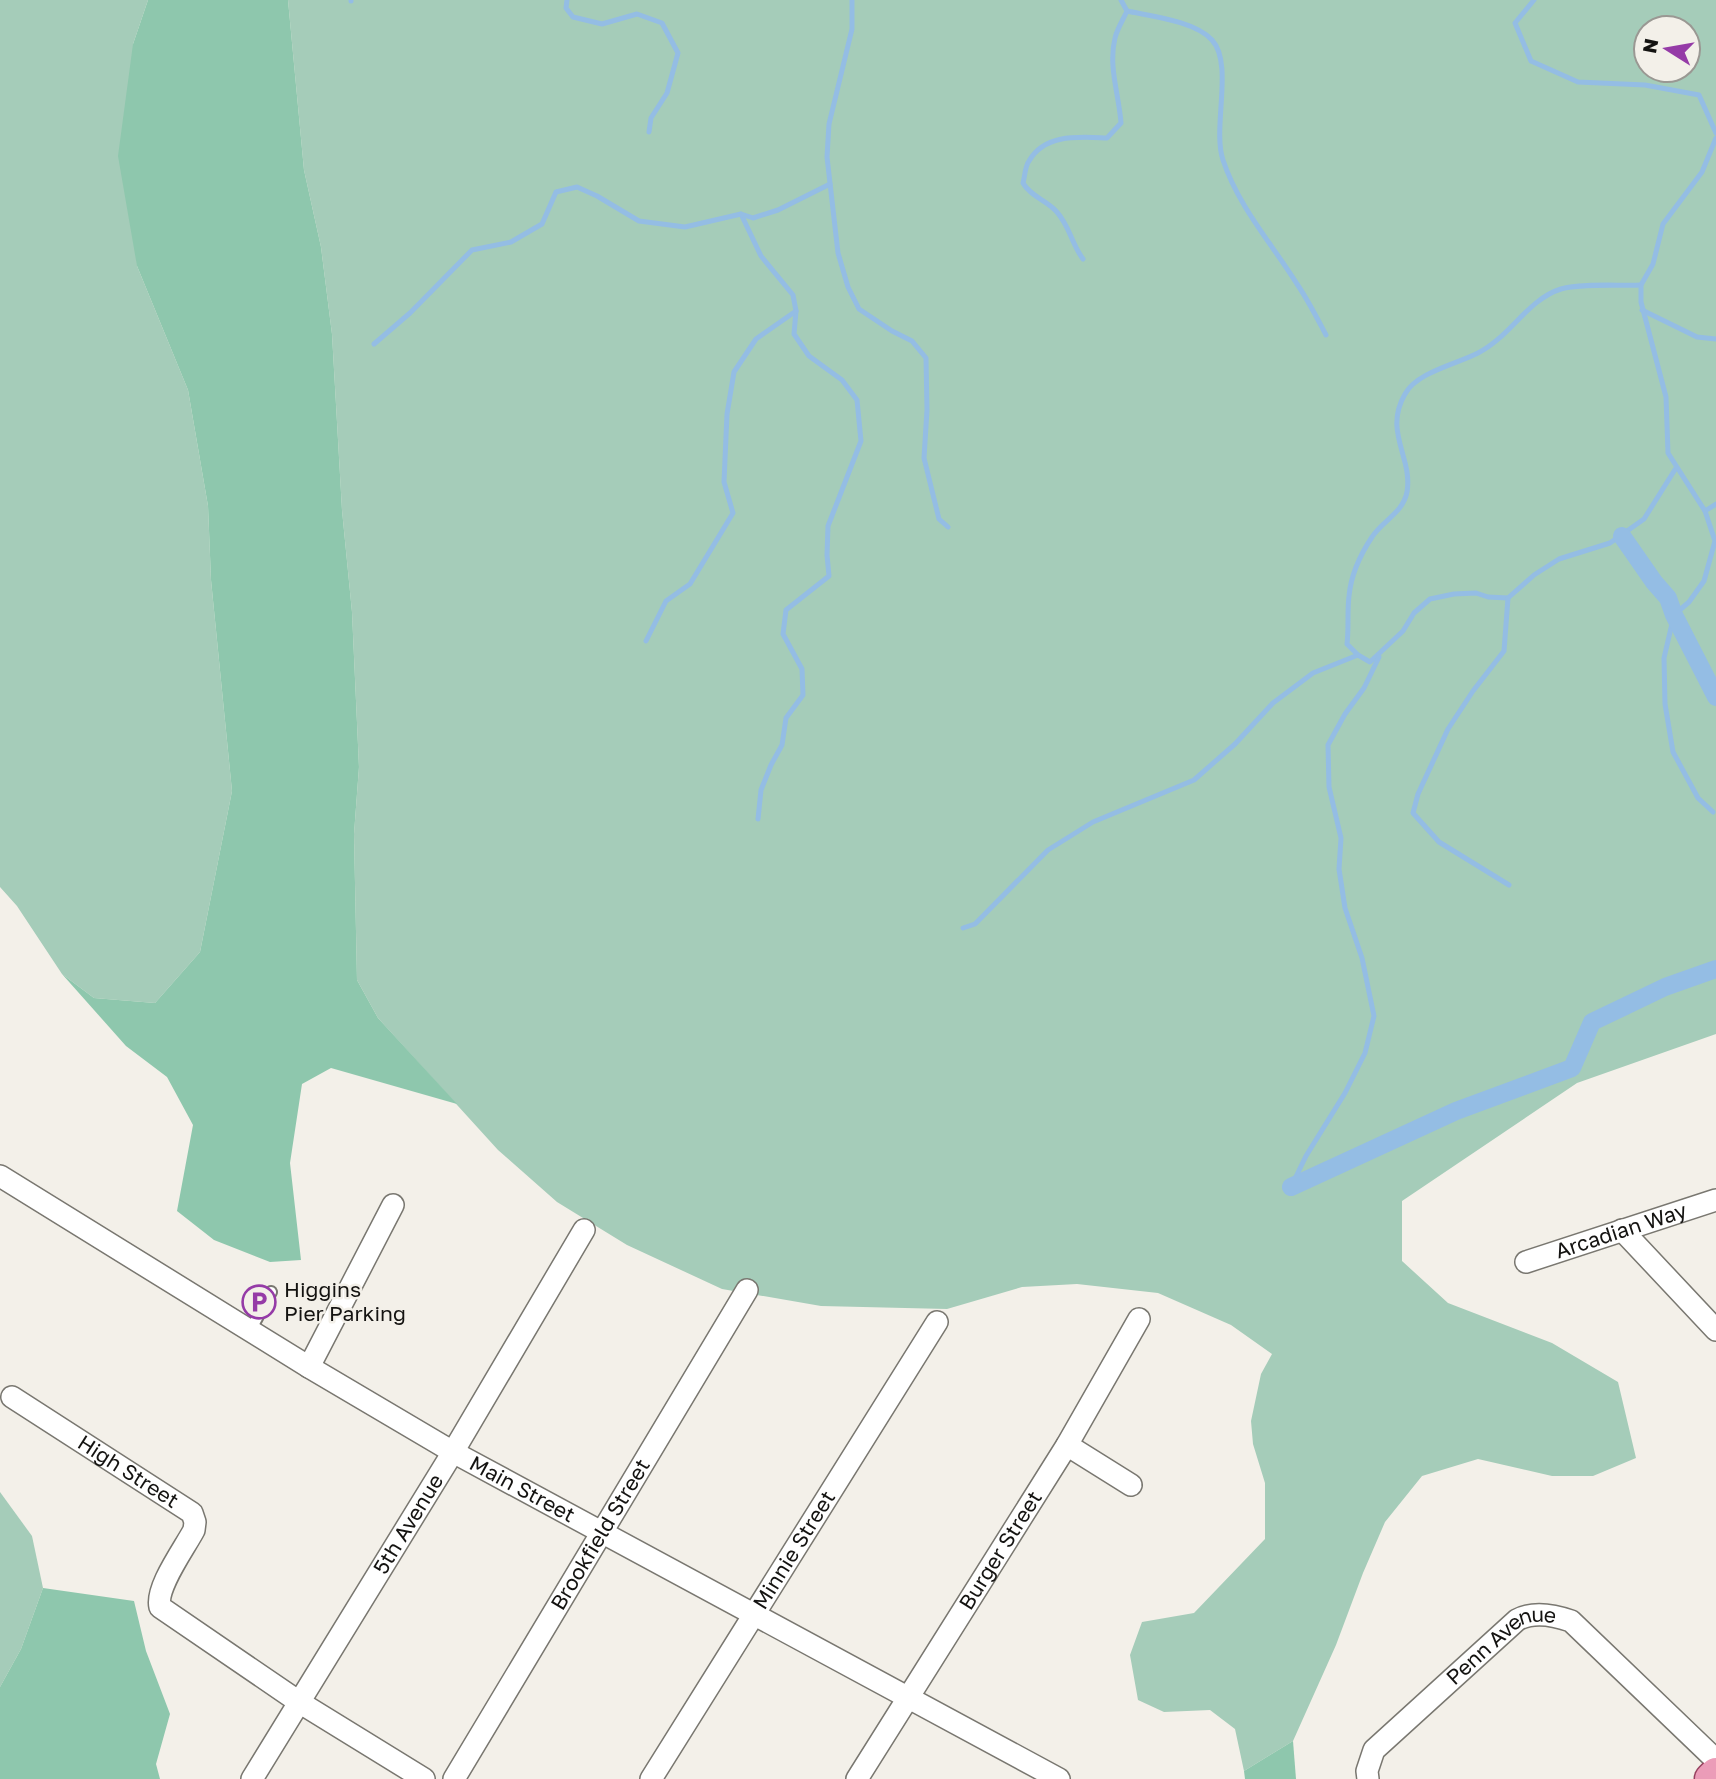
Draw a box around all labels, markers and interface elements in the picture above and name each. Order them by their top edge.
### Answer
north arrow [1632,14,1702,84]
text: N [1637,36,1662,55]
street label: Arcadian Way [1552,1196,1690,1264]
place label: Higgins Pier Parking [284,1276,406,1326]
parking icon: Higgins Pier Parking [240,1283,278,1321]
street label: High Street [73,1429,184,1513]
street label: Main Street [465,1449,580,1527]
street label: Brookfield Street [544,1454,655,1614]
street label: 5th Avenue [367,1469,448,1579]
street label: Minnie Street [747,1486,840,1614]
street label: Burger Street [953,1486,1047,1614]
street label: Penn Avenue [1440,1601,1558,1690]

